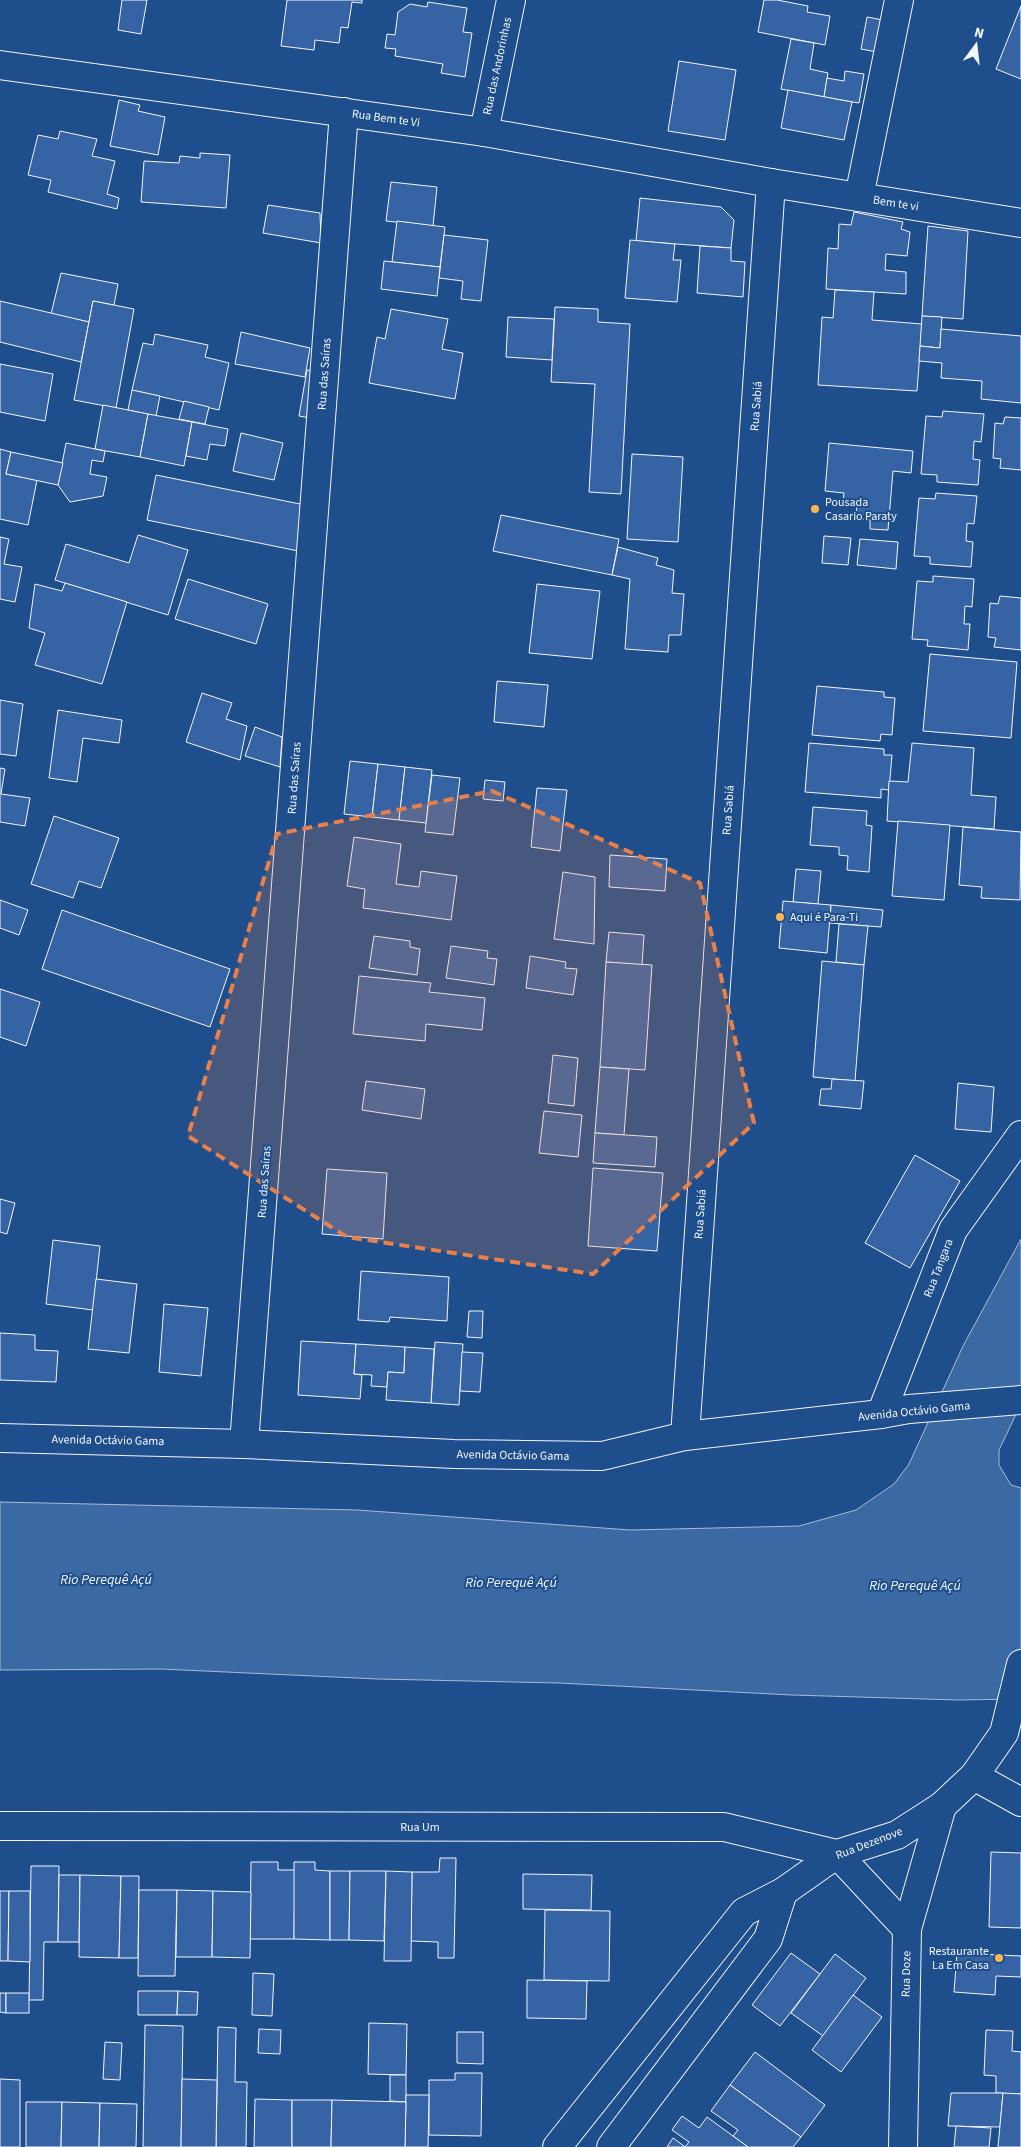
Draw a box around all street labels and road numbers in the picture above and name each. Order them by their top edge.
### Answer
street label: Rua das Andorinhas [479,16,516,117]
street label: Rua Bem te Vi [351,105,421,132]
street label: Bem te vi [872,191,920,216]
street label: Rua das Saíras [313,337,336,411]
street label: Rua Sabiá [746,381,767,432]
street label: Rua das Saíras [283,741,306,815]
street label: Rua Sabiá [718,785,739,836]
street label: Rua das Saíras [253,1145,276,1219]
street label: Rua Sabiá [690,1189,711,1240]
street label: Rua Tangara [919,1236,957,1300]
street label: Avenida Octávio Gama [857,1397,971,1426]
street label: Avenida Octávio Gama [52,1431,164,1450]
street label: Avenida Octávio Gama [457,1446,569,1465]
street label: Rua Um [400,1819,440,1836]
street label: Rua Dezenove [833,1823,905,1864]
street label: Rua Doze [898,1951,915,1997]

